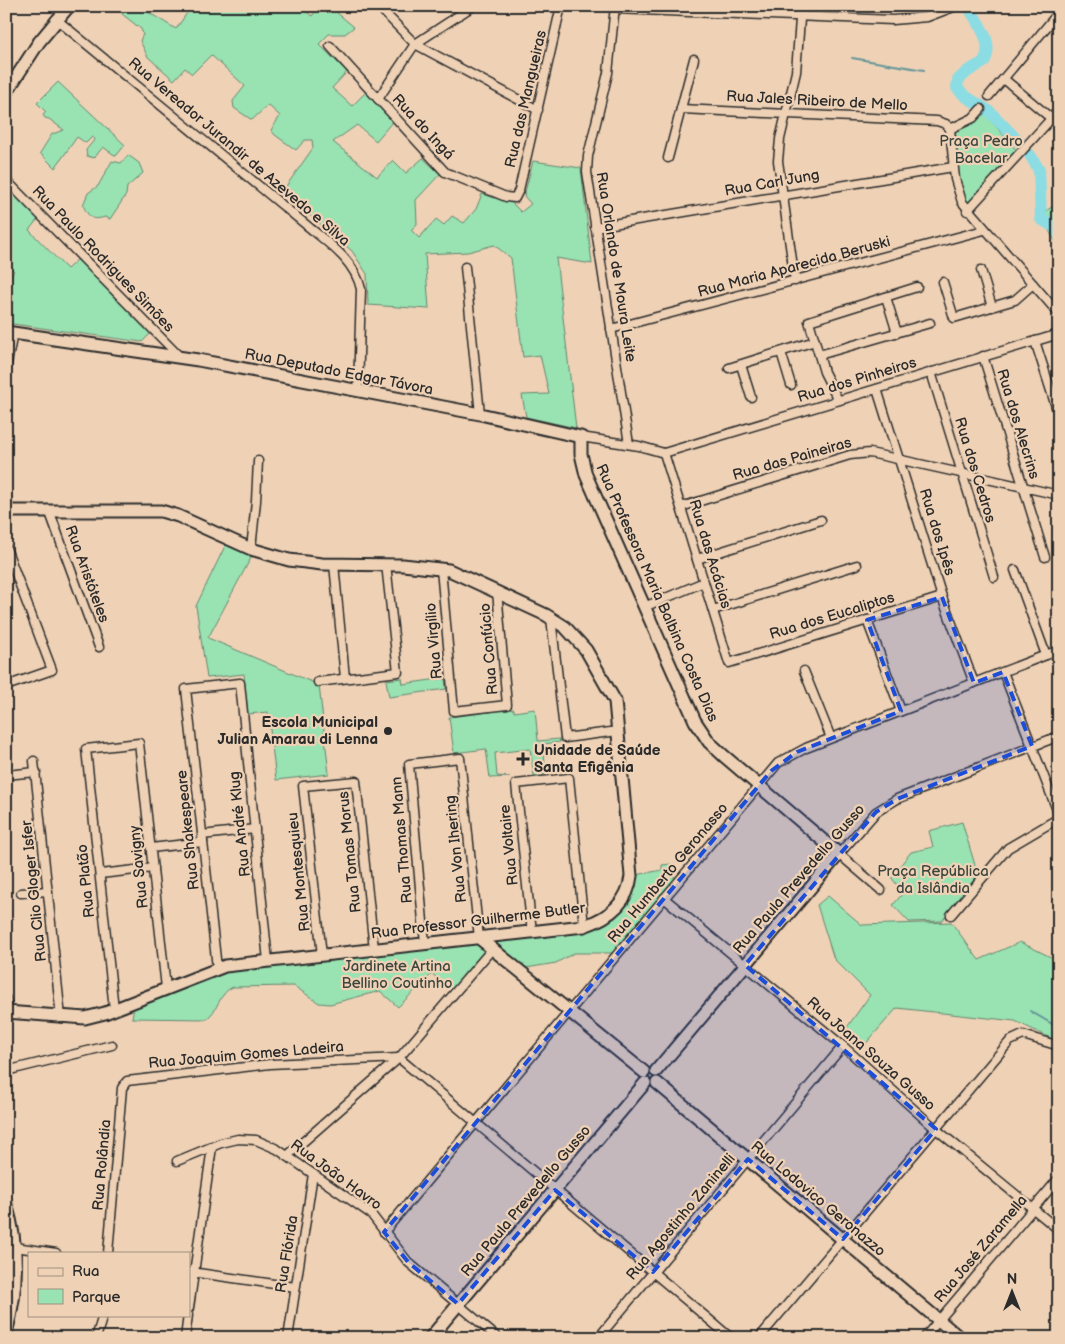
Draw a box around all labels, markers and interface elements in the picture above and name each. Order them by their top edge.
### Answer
street label: Rua das Mangueiras [501,28,551,170]
street label: Rua Vereador Jurandir de Azevedo e Silva [124,53,354,251]
street label: Rua Jales Ribeiro de Mello [726,87,908,115]
street label: Rua do Ingá [388,90,458,164]
park label: Praça Pedro Bacelar [939,132,1023,168]
street label: Rua Carl Jung [723,165,821,201]
street label: Rua Orlando de Moura Leite [592,171,640,364]
street label: Rua Paulo Rodrigues Simões [28,182,179,337]
street label: Rua Maria Aparecida Beruski [696,232,892,302]
street label: Rua Deputado Edgar Távora [243,344,435,400]
street label: Rua dos Pinheiros [795,353,919,407]
street label: Rua dos Alecrins [992,367,1044,482]
street label: Rua dos Cedros [950,415,1000,526]
street label: Rua das Paineiras [730,433,854,485]
street label: Rua Professora Maria Balbina Costa Dias [591,461,723,725]
street label: Rua dos Ipês [915,486,959,578]
street label: Rua das Acácias [684,497,736,611]
street label: Rua Aristóteles [61,523,114,626]
street label: Rua dos Eucaliptos [767,588,897,644]
street label: Rua Virgílio [421,602,447,680]
street label: Rua Confúcio [476,602,502,696]
place label: Escola Municipal Julian Amarau di Lenna [218,713,378,749]
marker: Escola Municipal Julian Amarau di Lenna [382,725,394,737]
place label: Unidade de Saúde Santa Efigênia [534,741,661,777]
marker: Unidade de Saúde Santa Efigênia [516,752,530,766]
street label: Rua Shakespeare [172,769,204,891]
street label: Rua André Klug [225,770,255,878]
street label: Rua Thomas Mann [387,776,417,904]
street label: Rua Tomas Morus [334,790,366,914]
street label: Rua Von Ihering [441,794,471,904]
street label: Rua Humberto Geronasso [604,799,732,947]
street label: Rua Paula Prevedello Gusso [729,800,869,958]
street label: Rua Voltaire [495,804,523,886]
street label: Rua Montesquieu [283,811,315,933]
street label: Rua Clio Gloger Isfer [17,819,51,963]
street label: Rua Savigny [125,824,153,909]
street label: Rua Platão [73,843,99,919]
park label: Praça República da Islândia [877,862,989,898]
street label: Rua Professor Guilherme Butler [370,898,587,944]
park label: Jardinete Artina Bellino Coutinho [341,957,453,993]
street label: Rua Joana Souza Gusso [803,993,939,1115]
street label: Rua Joaquim Gomes Ladeira [147,1037,345,1073]
street label: Rua Rolândia [89,1119,115,1211]
street label: Rua Paula Prevedello Gusso [457,1121,595,1281]
street label: Rua João Havro [287,1135,385,1215]
street label: Rua Lodovico Geronazzo [747,1137,889,1261]
street label: Rua Agostinho Zaninelli [622,1150,740,1284]
street label: Rua José Zaramella [930,1191,1032,1307]
street label: Rua Flórida [271,1214,303,1294]
legend [28,1252,190,1316]
text: Rua [72,1262,100,1281]
north arrow [988,1266,1038,1316]
text: N [1007,1271,1017,1288]
text: Parque [72,1288,121,1307]

